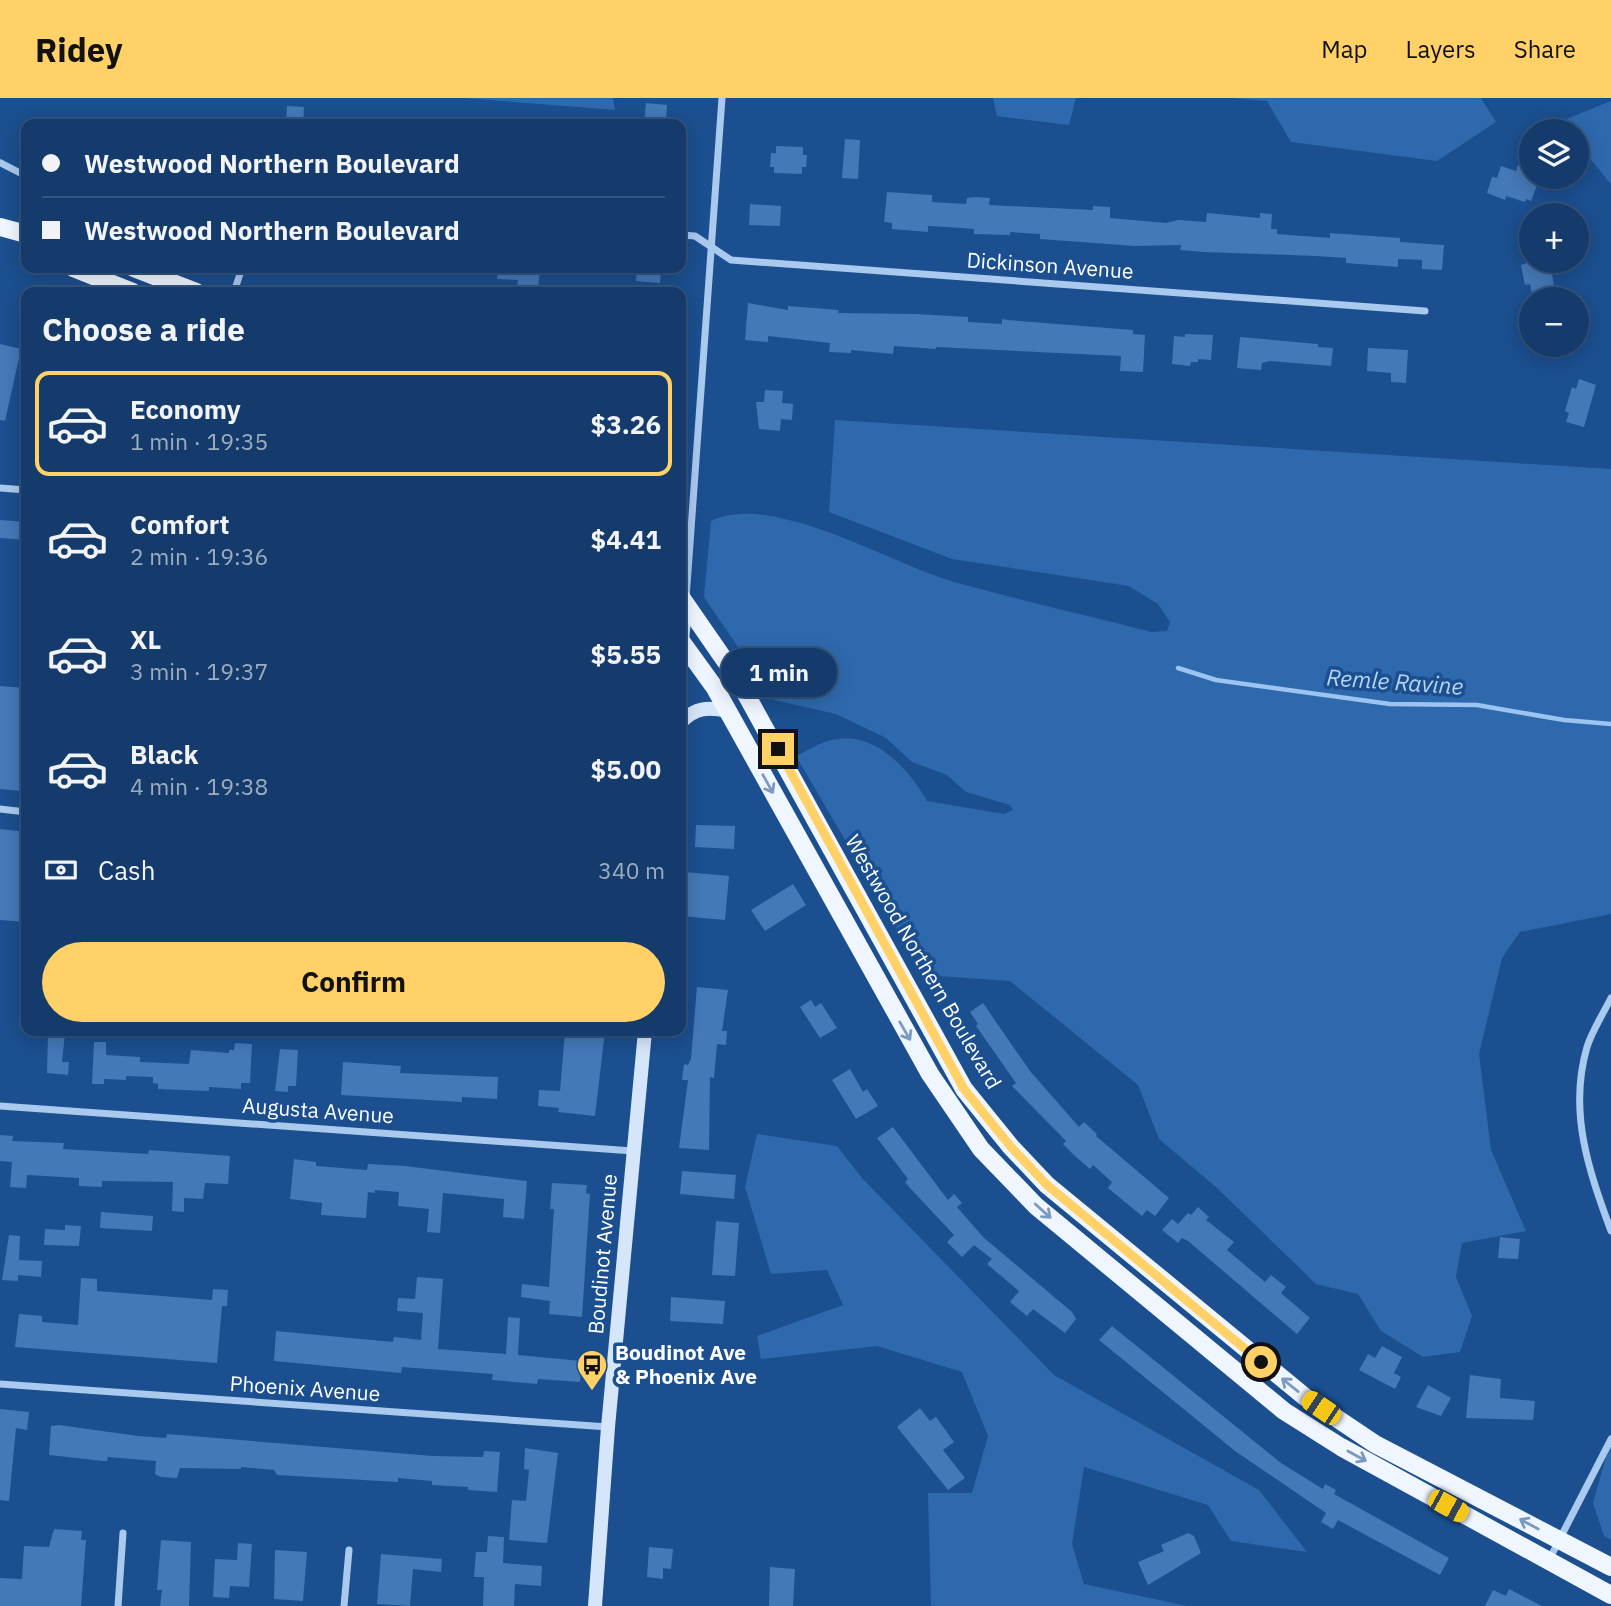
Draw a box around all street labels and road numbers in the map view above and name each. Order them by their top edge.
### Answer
street label: Dickinson Avenue [966,245,1134,285]
street label: Westwood Northern Boulevard [839,829,1008,1094]
street label: Augusta Avenue [241,1091,395,1129]
street label: Boudinot Avenue [581,1173,623,1335]
street label: Phoenix Avenue [229,1369,381,1407]

